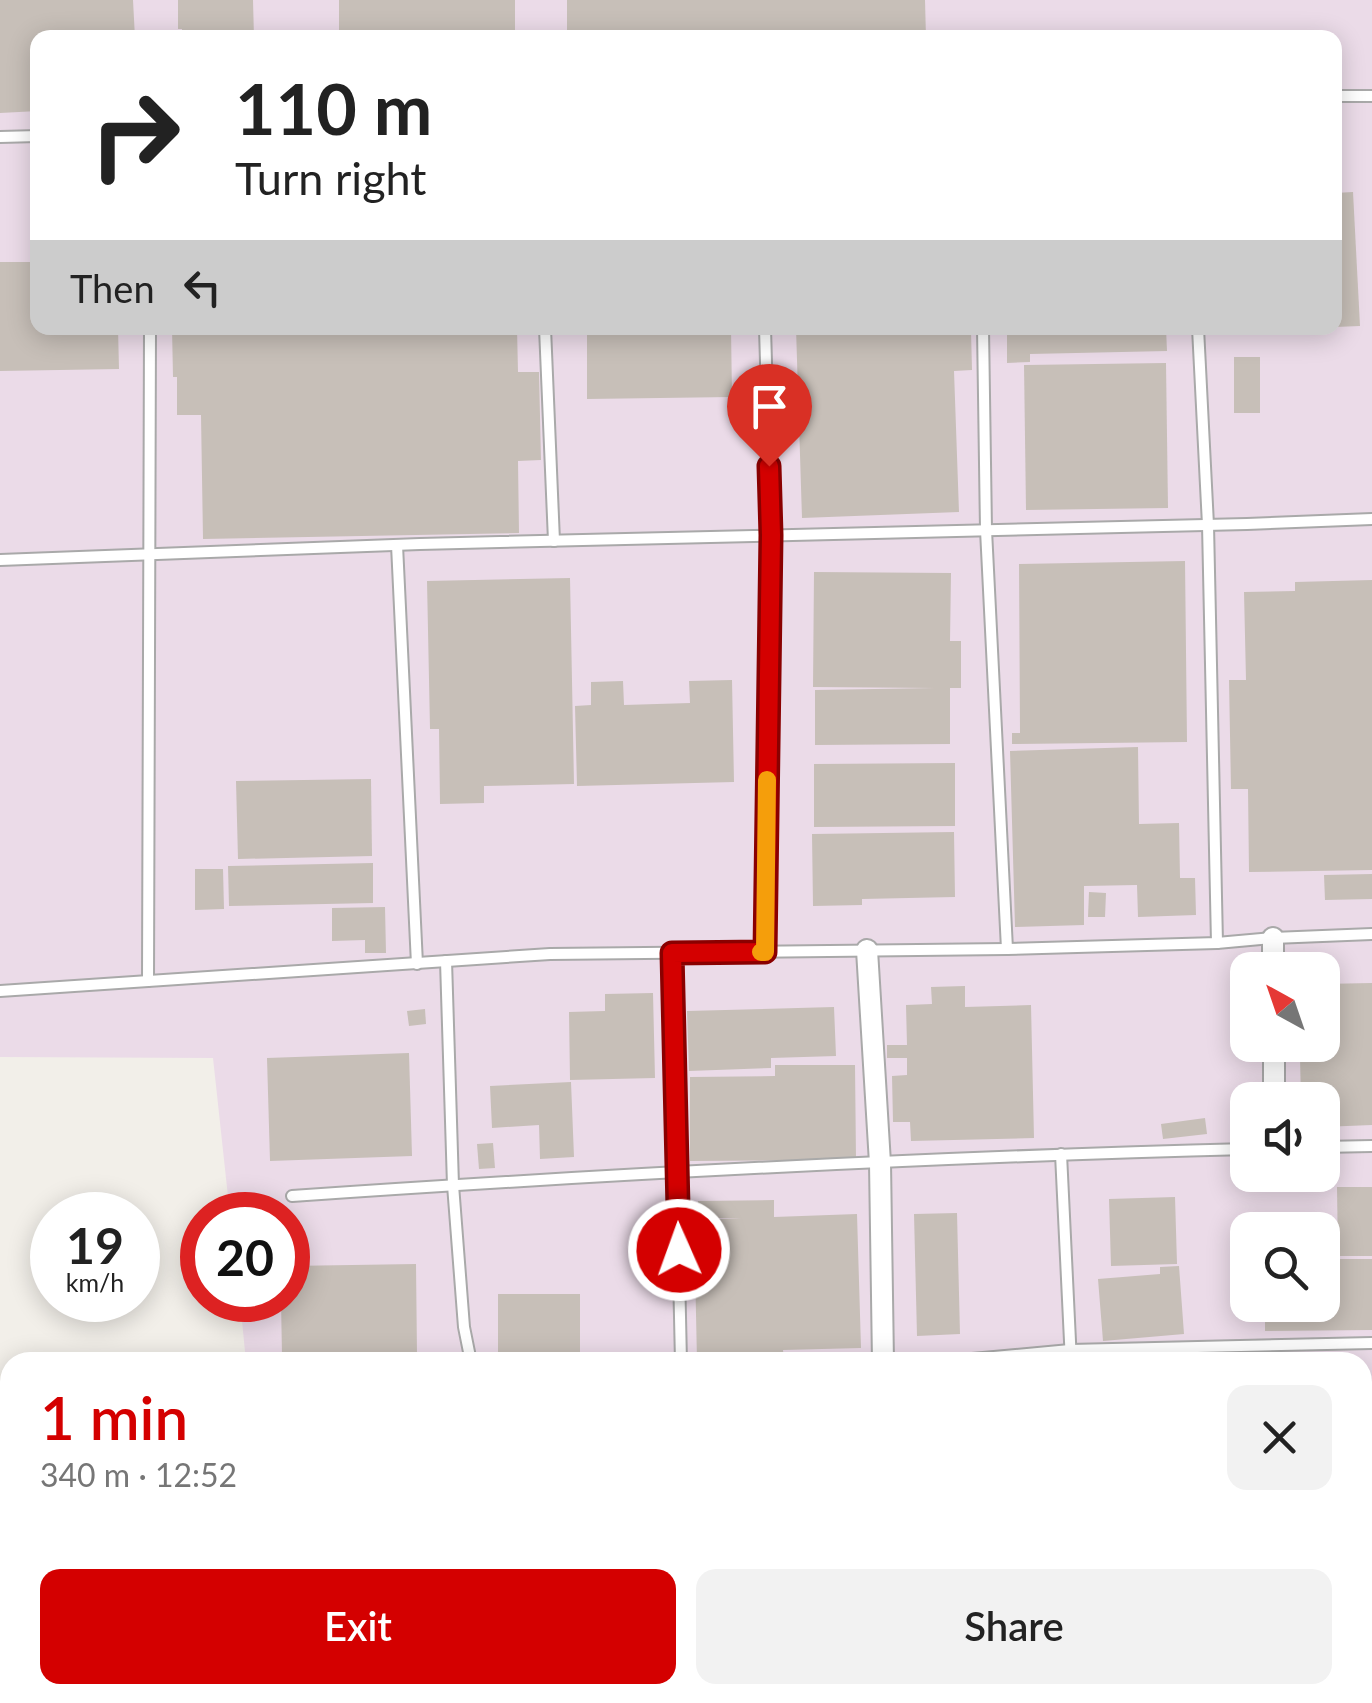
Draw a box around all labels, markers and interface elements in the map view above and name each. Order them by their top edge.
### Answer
text: 110 m [235,66,432,150]
icon: right [70,70,200,200]
text: Turn right [235,151,426,205]
icon: left [175,260,230,315]
text: Then [70,265,155,311]
pin [727,364,812,467]
icon: arrive [742,379,797,434]
north arrow [1230,952,1340,1062]
map controls [1230,952,1340,1322]
button: sound [1230,1082,1340,1192]
speed limit sign: 20 [180,1192,310,1322]
position arrow [627,1198,731,1302]
button: search [1230,1212,1340,1322]
text: 19 [66,1215,124,1275]
text: km/h [66,1267,124,1297]
text: 1 min [40,1381,188,1453]
button: close [1227,1385,1332,1490]
text: 340 m · 12:52 [40,1455,237,1494]
button: Exit [40,1569,676,1684]
button: Share [696,1569,1332,1684]

